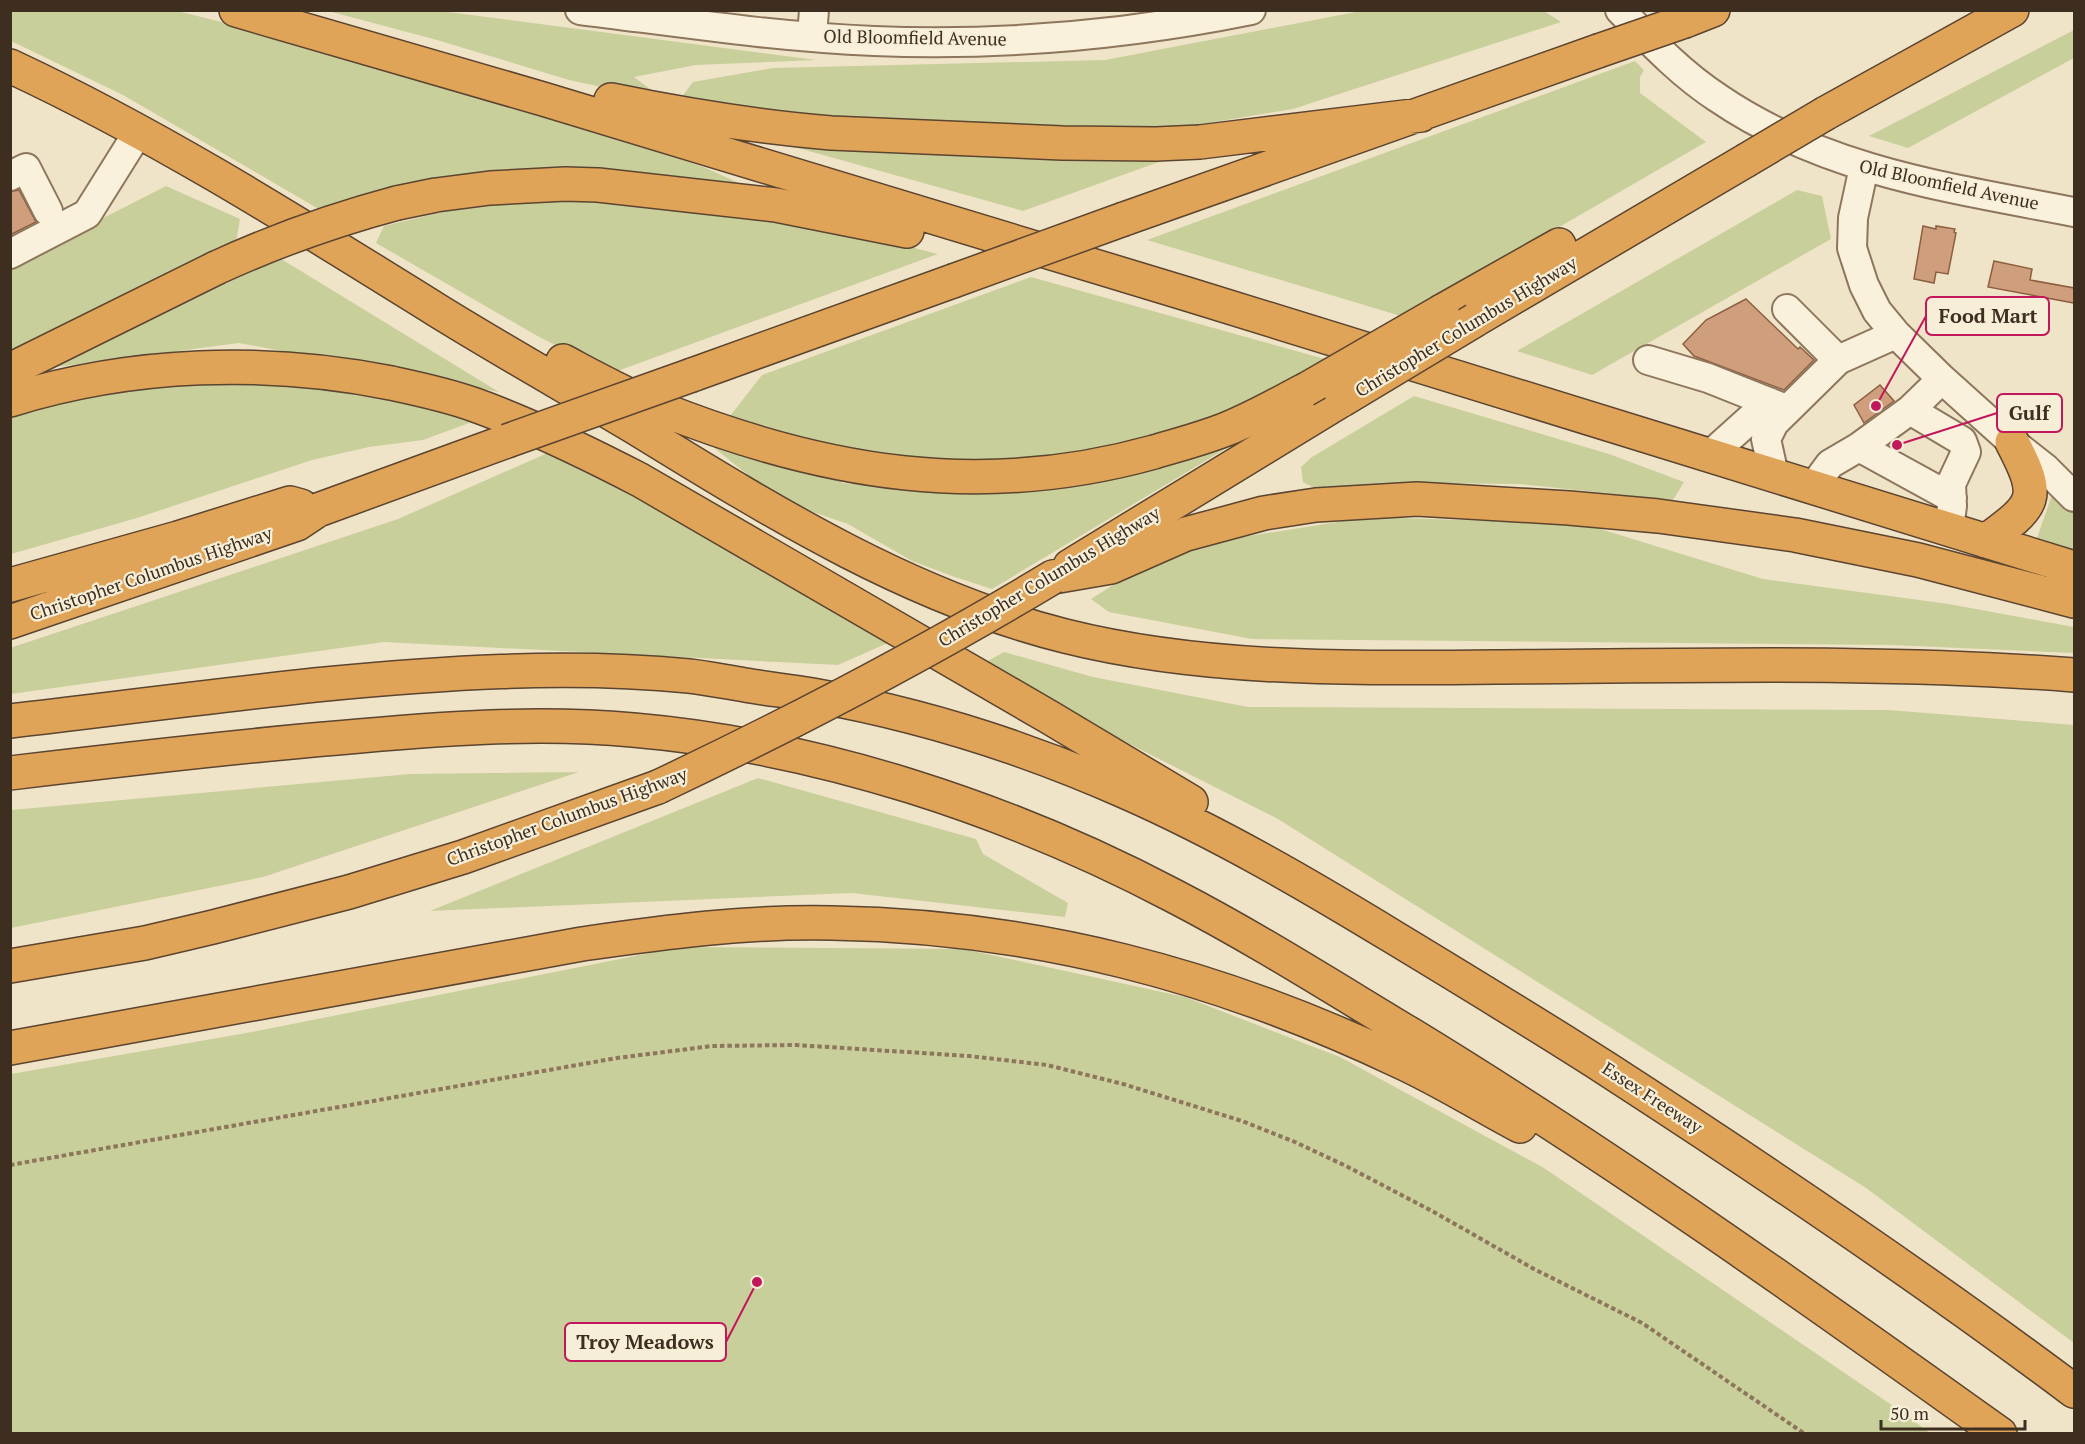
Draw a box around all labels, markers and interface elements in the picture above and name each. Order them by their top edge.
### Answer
street label: Old Bloomfield Avenue [823,23,1007,51]
street label: Old Bloomfield Avenue [1857,153,2041,215]
street label: Christopher Columbus Highway [1350,250,1582,402]
callout: Food Mart [1926,297,2049,335]
text: Food Mart [1939,302,2038,329]
callout: Gulf [1997,394,2062,432]
text: Gulf [2009,399,2051,426]
street label: Christopher Columbus Highway [933,500,1165,652]
street label: Christopher Columbus Highway [26,520,276,626]
street label: Christopher Columbus Highway [443,761,691,871]
street label: Essex Freeway [1598,1056,1708,1139]
callout: Troy Meadows [565,1323,726,1361]
text: Troy Meadows [576,1328,714,1355]
scale bar [1881,1393,2025,1431]
text: 50 m [1890,1401,1930,1425]

